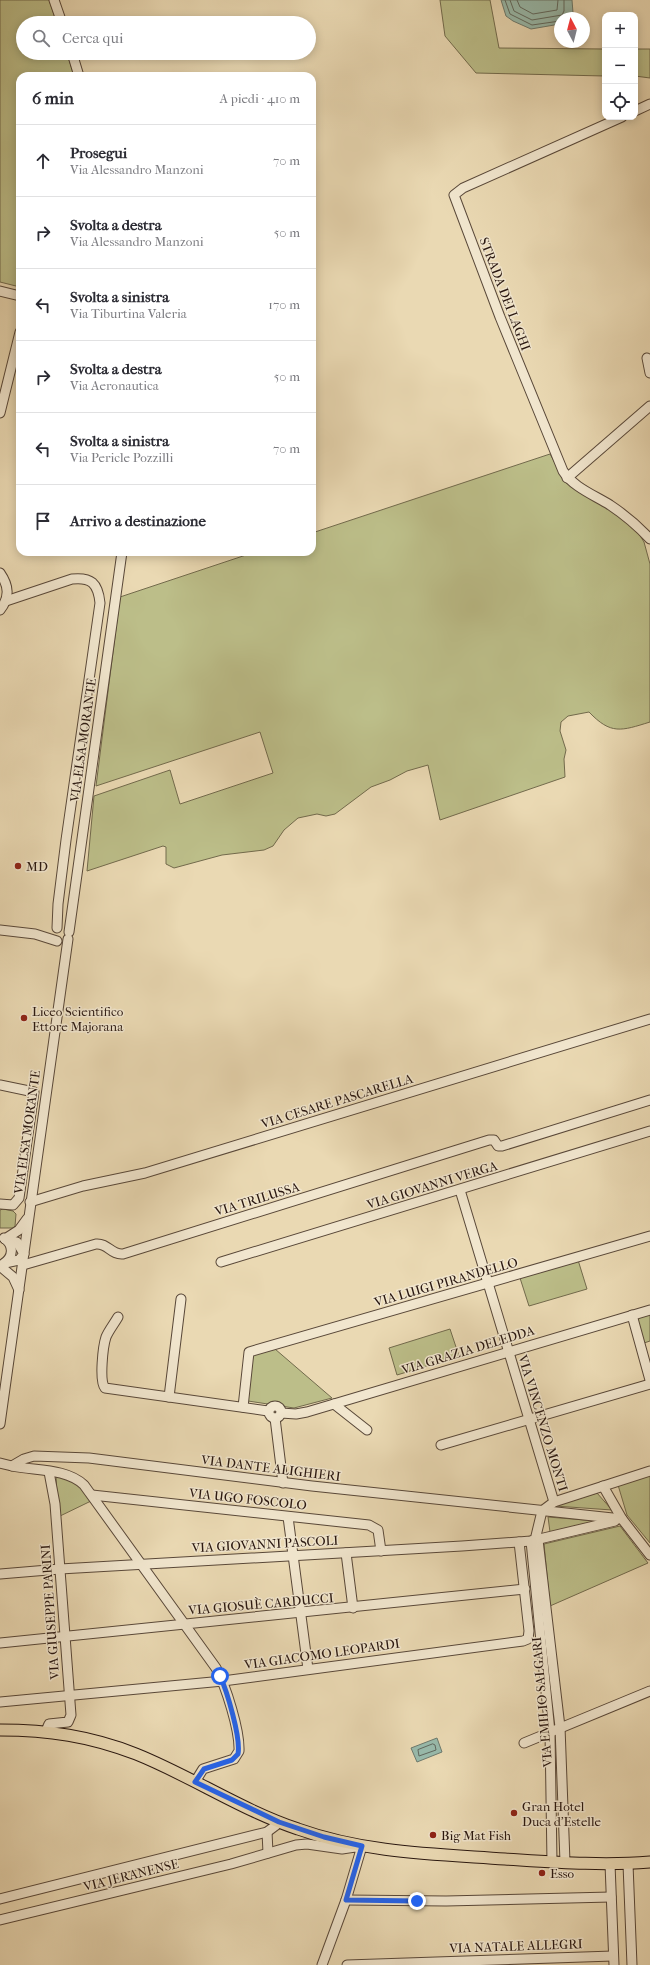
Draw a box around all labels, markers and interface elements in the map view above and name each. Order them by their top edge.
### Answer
north arrow [554,12,590,48]
map controls [602,12,638,120]
button: + [602,12,638,48]
search box [16,16,316,60]
icon: search [30,27,52,49]
text: Cerca qui [62,29,123,47]
button: − [602,48,638,84]
button: locate [602,84,638,120]
text: 6 min [32,88,74,108]
text: A piedi · 410 m [219,91,300,106]
text: Prosegui [70,144,127,162]
icon: ahead [32,150,54,172]
text: 70 m [273,153,300,168]
text: Via Alessandro Manzoni [70,162,204,177]
text: Svolta a destra [70,216,162,234]
icon: right [32,222,54,244]
text: 50 m [274,225,300,240]
text: Via Alessandro Manzoni [70,234,204,249]
street label: STRADA DEI LAGHI [476,235,534,353]
text: Svolta a sinistra [70,288,169,306]
icon: left [32,294,54,316]
text: 170 m [268,297,300,312]
text: Via Tiburtina Valeria [70,306,187,321]
text: Svolta a destra [70,360,162,378]
icon: right [32,366,54,388]
text: 50 m [274,369,300,384]
text: Via Aeronautica [70,378,159,393]
text: Svolta a sinistra [70,432,169,450]
icon: left [32,438,54,460]
text: 70 m [273,441,300,456]
text: Via Pericle Pozzilli [70,450,173,465]
icon: arrive [32,510,54,532]
text: Arrivo a destinazione [70,512,206,530]
street label: VIA ELSA MORANTE [67,677,99,804]
place label: MD [26,859,48,874]
marker: MD [13,861,23,871]
place label: Liceo Scientifico Ettore Majorana [32,1004,124,1034]
marker: Liceo Scientifico Ettore Majorana [19,1013,29,1023]
street label: VIA ELSA MORANTE [11,1069,43,1196]
street label: VIA CESARE PASCARELLA [258,1071,415,1132]
street label: VIA GIOVANNI VERGA [364,1158,500,1212]
street label: VIA TRILUSSA [212,1179,302,1219]
street label: VIA LUIGI PIRANDELLO [372,1254,520,1310]
street label: VIA GRAZIA DELEDDA [399,1322,537,1378]
street label: VIA VINCENZO MONTI [515,1352,571,1493]
street label: VIA DANTE ALIGHIERI [199,1452,342,1484]
street label: VIA UGO FOSCOLO [188,1485,307,1513]
street label: VIA GIOVANNI PASCOLI [190,1533,339,1555]
street label: VIA GIUSEPPE PARINI [38,1544,62,1681]
street label: VIA GIOSUÈ CARDUCCI [187,1590,334,1618]
street label: VIA GIACOMO LEOPARDI [242,1636,401,1672]
street label: VIA EMILIO SALGARI [529,1636,555,1769]
route start [211,1667,229,1685]
place label: Gran Hotel Duca d'Estelle [522,1799,601,1829]
marker: Gran Hotel Duca d'Estelle [509,1808,519,1818]
place label: Big Mat Fish [441,1828,512,1843]
marker: Big Mat Fish [428,1830,438,1840]
street label: VIA JERANENSE [81,1856,180,1894]
place label: Esso [550,1866,575,1881]
marker: Esso [537,1868,547,1878]
route end [408,1892,426,1910]
street label: VIA NATALE ALLEGRI [448,1936,583,1956]

